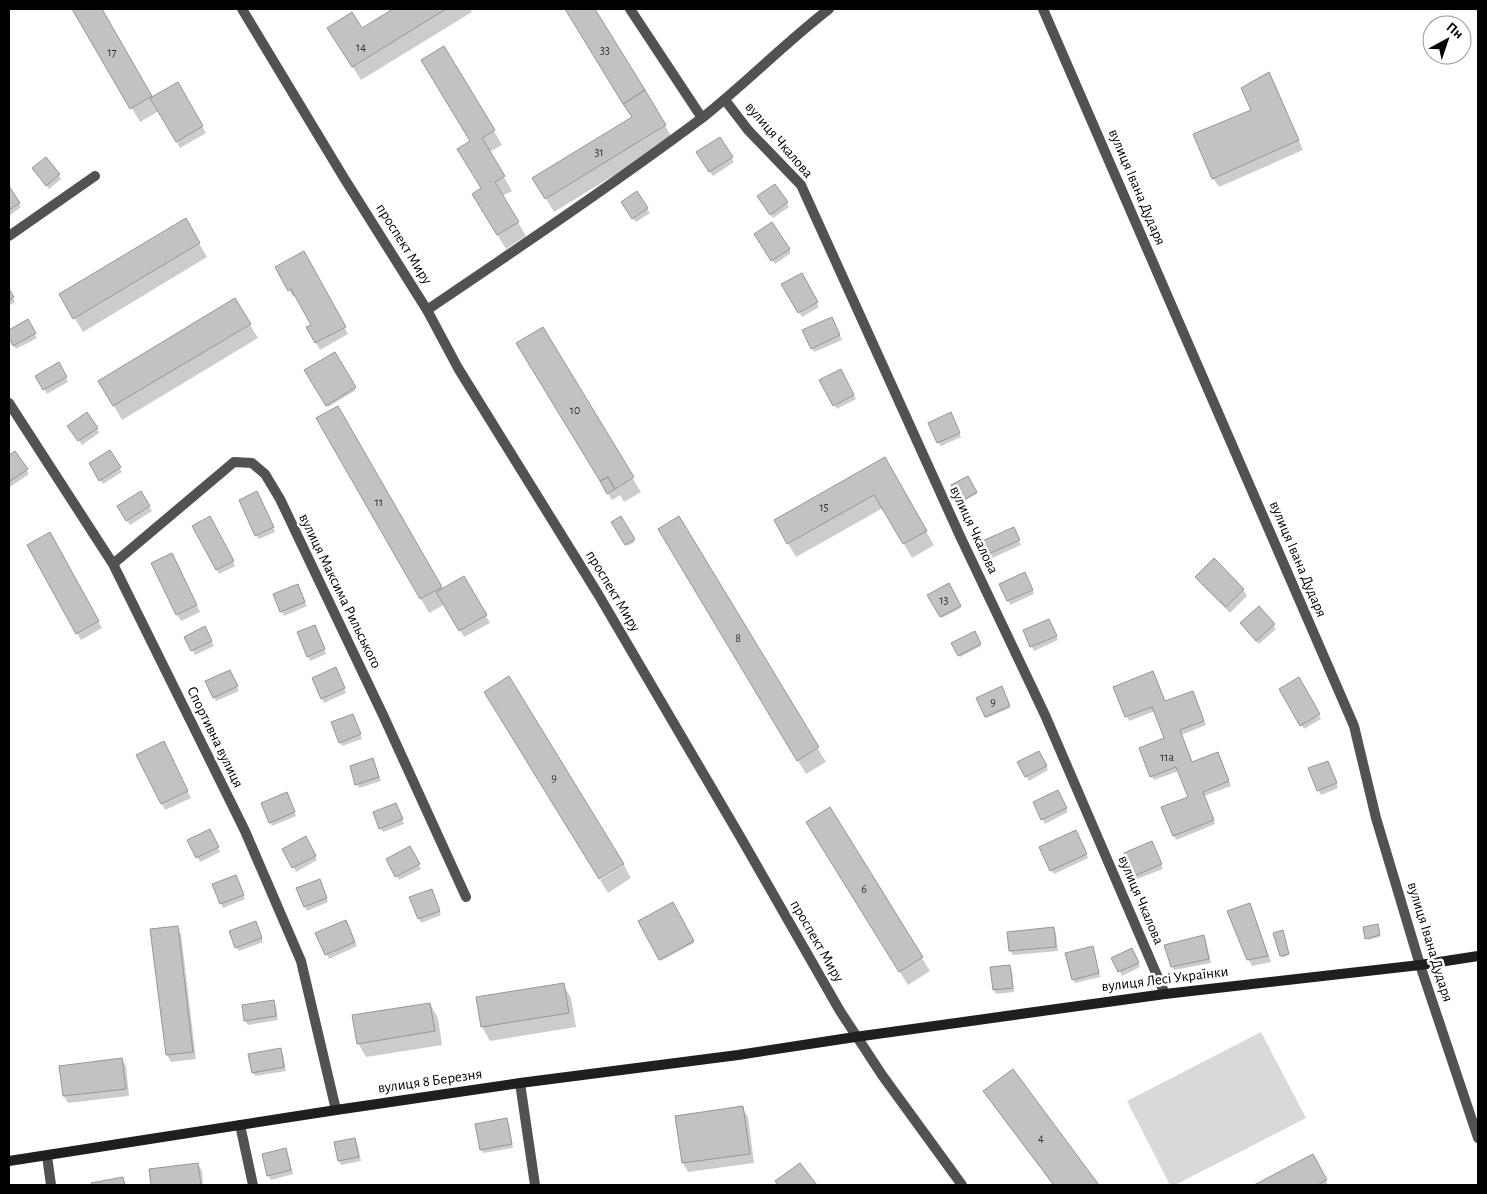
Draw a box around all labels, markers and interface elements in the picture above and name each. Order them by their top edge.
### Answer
north arrow [1422,15,1472,65]
text: Пн [1444,20,1466,42]
house number: 14 [356,41,366,53]
house number: 33 [600,44,610,56]
house number: 17 [107,46,117,58]
street label: вулиця Чкалова [742,99,816,181]
street label: вулиця Івана Дударя [1106,127,1168,247]
house number: 31 [594,146,604,158]
street label: проспект Миру [373,201,435,287]
house number: 10 [570,404,580,416]
street label: вулиця Чкалова [947,484,1001,576]
house number: 11 [375,496,383,508]
street label: вулиця Івана Дударя [1267,499,1329,619]
house number: 15 [819,501,829,513]
street label: вулиця Максима Рильського [296,511,384,671]
street label: проспект Миру [583,548,643,635]
house number: 13 [939,594,949,606]
house number: 8 [735,632,741,644]
street label: Спортивна вулиця [184,684,246,790]
house number: 9 [990,696,996,708]
house number: 11а [1160,751,1174,763]
house number: 9 [551,772,557,784]
street label: вулиця Чкалова [1115,853,1167,947]
street label: вулиця Івана Дударя [1405,880,1455,1004]
house number: 6 [861,883,867,895]
street label: проспект Миру [788,897,847,985]
street label: вулиця Лесі Українки [1101,964,1229,994]
street label: вулиця 8 Березня [377,1066,483,1096]
house number: 4 [1038,1132,1044,1144]

